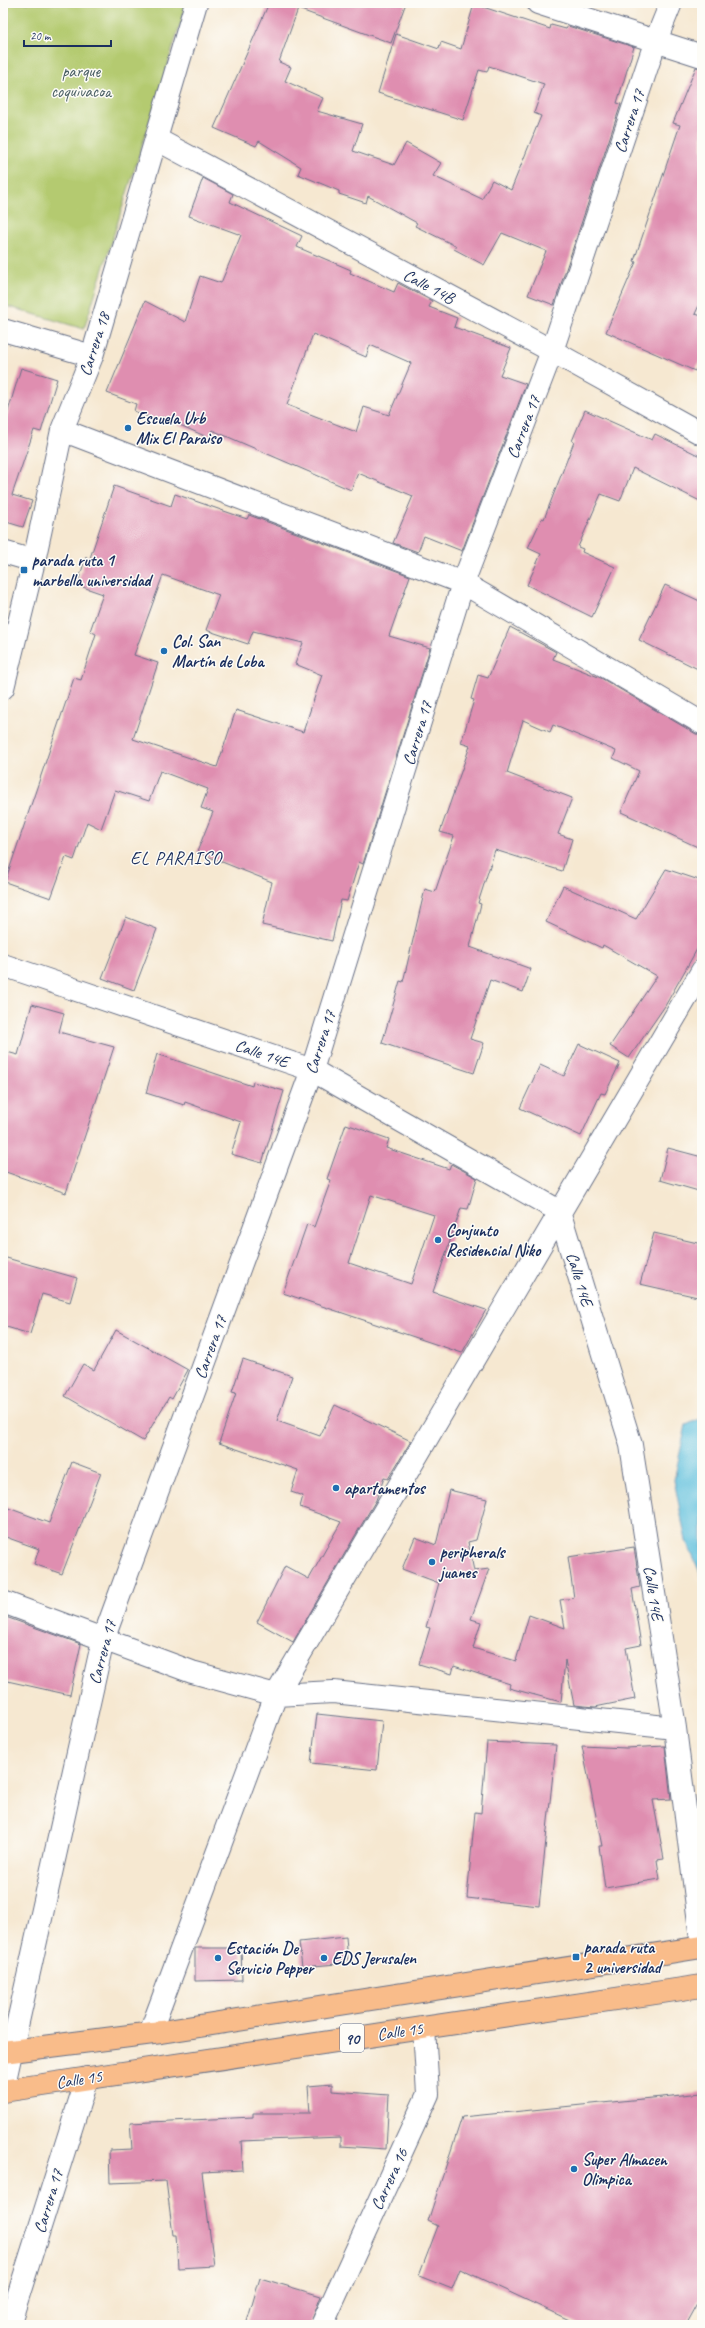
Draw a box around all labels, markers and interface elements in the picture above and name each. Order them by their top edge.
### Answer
scale bar [24,22,111,48]
text: 20 m [30,28,52,44]
park label: parque coquivacoa [51,61,113,102]
street label: Carrera 17 [609,85,650,156]
street label: Calle 14B [400,264,459,309]
street label: Carrera 18 [74,307,115,379]
street label: Carrera 17 [502,391,546,462]
place label: Escuela Urb Mix El Paraiso [136,408,223,449]
marker: Escuela Urb Mix El Paraiso [123,423,133,433]
place label: parada ruta 1 marbella universidad [32,550,154,591]
marker: parada ruta 1 marbella universidad [19,565,29,575]
place label: Col. San Martín de Loba [172,631,265,672]
marker: Col. San Martín de Loba [159,646,169,656]
street label: Carrera 17 [398,697,438,768]
district label: EL PARAISO [130,847,223,869]
street label: Carrera 17 [300,1006,341,1077]
street label: Calle 14E [232,1035,293,1073]
place label: Conjunto Residencial Niko [446,1220,542,1261]
marker: Conjunto Residencial Niko [433,1235,443,1245]
street label: Calle 14E [561,1250,598,1310]
street label: Carrera 17 [189,1311,232,1382]
place label: apartamentos [344,1478,427,1499]
marker: apartamentos [331,1483,341,1493]
place label: peripherals juanes [438,1542,506,1583]
marker: peripherals juanes [427,1557,437,1567]
street label: Calle 14E [639,1564,669,1624]
street label: Carrera 17 [84,1616,121,1687]
place label: parada ruta 2 universidad [584,1937,664,1978]
place label: Estación De Servicio Pepper [226,1938,315,1979]
place label: EDS Jerusalen [332,1948,417,1969]
marker: parada ruta 2 universidad [571,1952,581,1962]
marker: Estación De Servicio Pepper [213,1953,223,1963]
marker: EDS Jerusalen [319,1953,329,1963]
street label: Calle 15 [376,2018,426,2045]
road number: 90 [340,2024,364,2052]
street label: Calle 15 [55,2065,105,2093]
street label: Carrera 16 [366,2144,413,2213]
place label: Super Almacen Olimpica [582,2149,668,2190]
marker: Super Almacen Olimpica [569,2164,579,2174]
street label: Carrera 17 [29,2165,69,2236]

